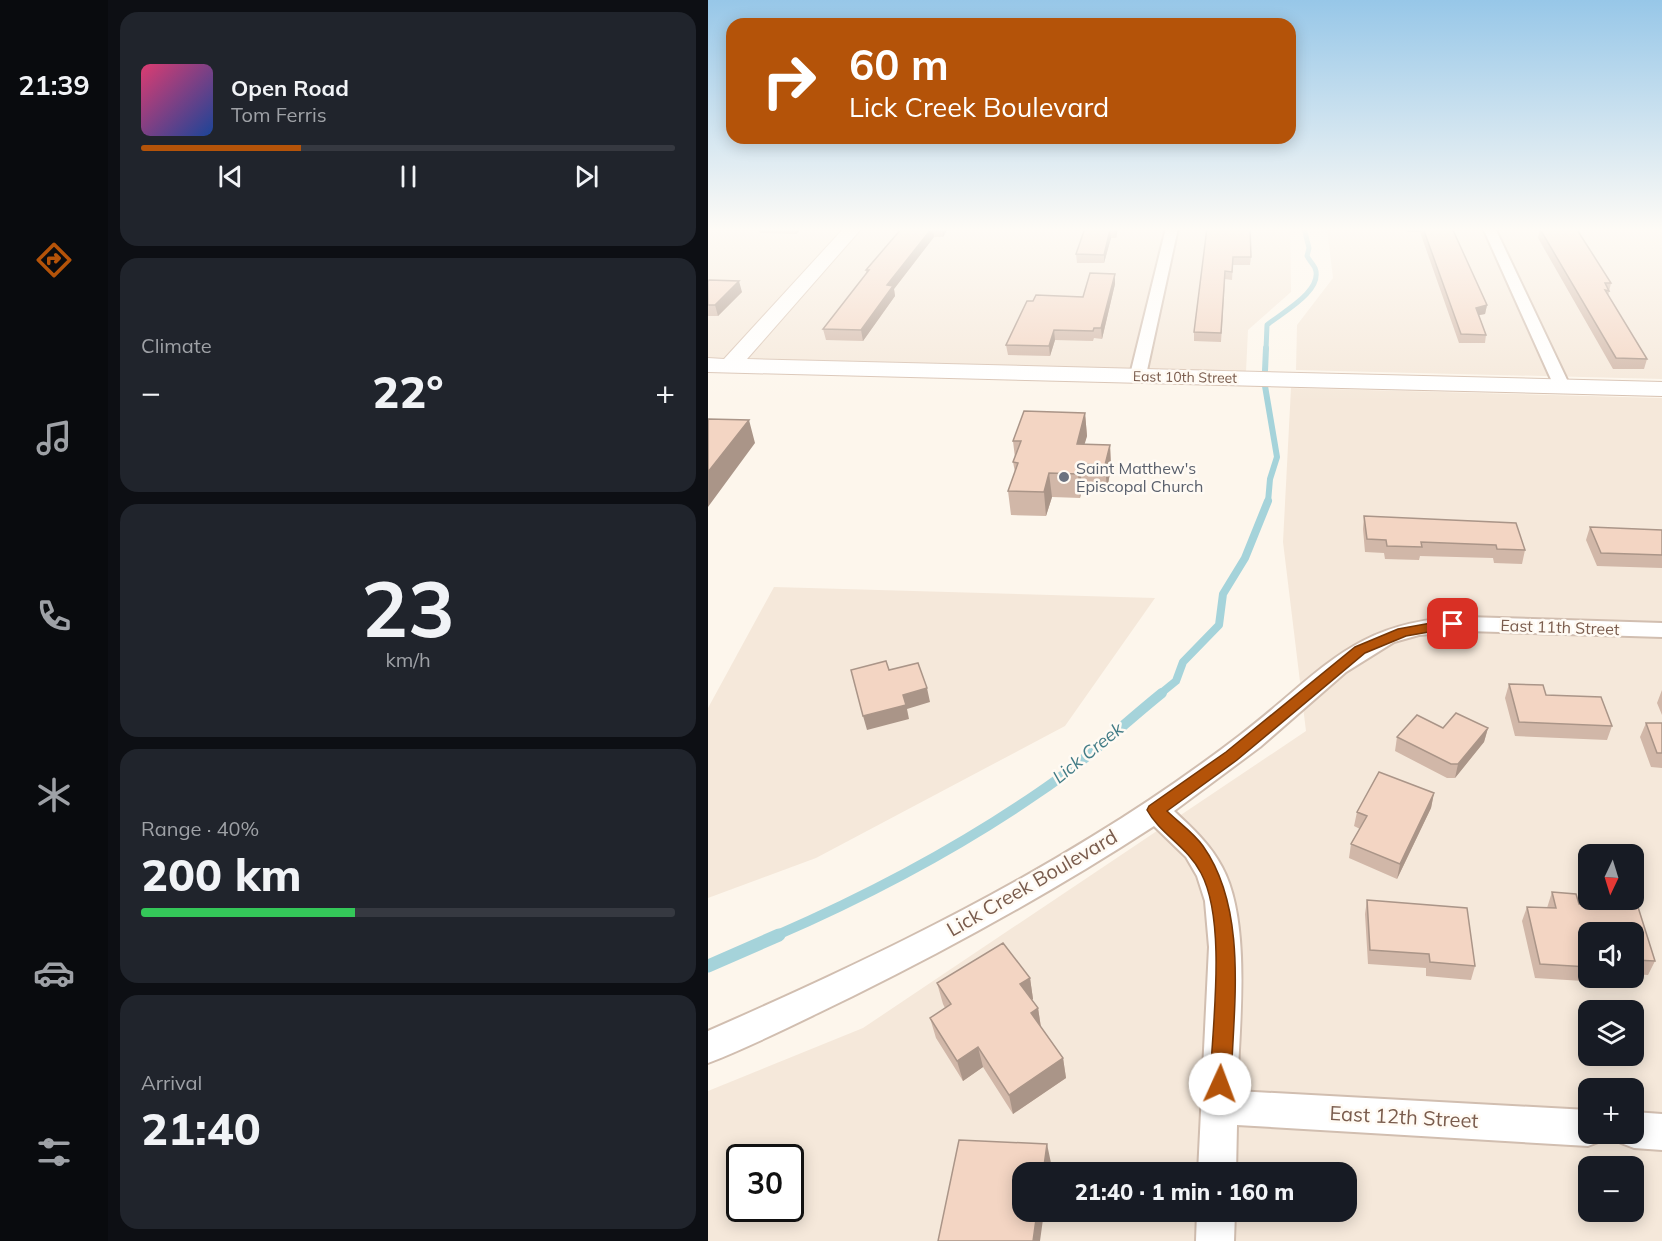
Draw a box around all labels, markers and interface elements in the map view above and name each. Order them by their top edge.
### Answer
text: 60 m [849,38,949,91]
icon: right [750,42,828,120]
text: 21:39 [18,68,90,102]
text: Open Road [231,74,349,102]
text: Lick Creek Boulevard [849,90,1109,124]
text: Tom Ferris [231,102,327,127]
icon: previous [214,160,247,193]
icon: pause [392,160,425,193]
icon: next [570,160,603,193]
icon: directions [33,239,75,281]
text: Climate [141,333,212,358]
text: 22° [372,363,444,419]
street label: East 10th Street [1133,367,1237,387]
text: − [141,371,161,412]
text: + [655,371,675,412]
icon: music [33,417,75,459]
place label: Saint Matthew's Episcopal Church [1076,458,1203,496]
marker: Saint Matthew's Episcopal Church [1057,470,1071,484]
text: 23 [361,559,455,657]
icon: phone [33,595,75,637]
pin [1427,598,1478,649]
icon: arrive [1436,607,1469,640]
street label: East 11th Street [1500,615,1620,639]
text: km/h [385,647,431,672]
water label: Lick Creek [1048,717,1128,788]
icon: climate [33,774,75,816]
text: Range · 40% [141,816,259,841]
street label: Lick Creek Boulevard [942,824,1121,942]
north arrow [1578,844,1644,910]
map controls [1578,844,1644,1222]
text: 200 km [141,846,302,902]
button: sound [1578,922,1644,988]
icon: car [33,952,75,994]
button: layers [1578,1000,1644,1066]
position arrow [1188,1052,1252,1116]
text: Arrival [141,1070,202,1095]
button: + [1578,1078,1644,1144]
text: 21:40 [141,1100,261,1156]
street label: East 12th Street [1329,1100,1479,1133]
icon: filters [33,1131,75,1173]
speed limit sign: 30 [726,1144,804,1222]
button: − [1578,1156,1644,1222]
text: 21:40 · 1 min · 160 m [1075,1178,1294,1206]

